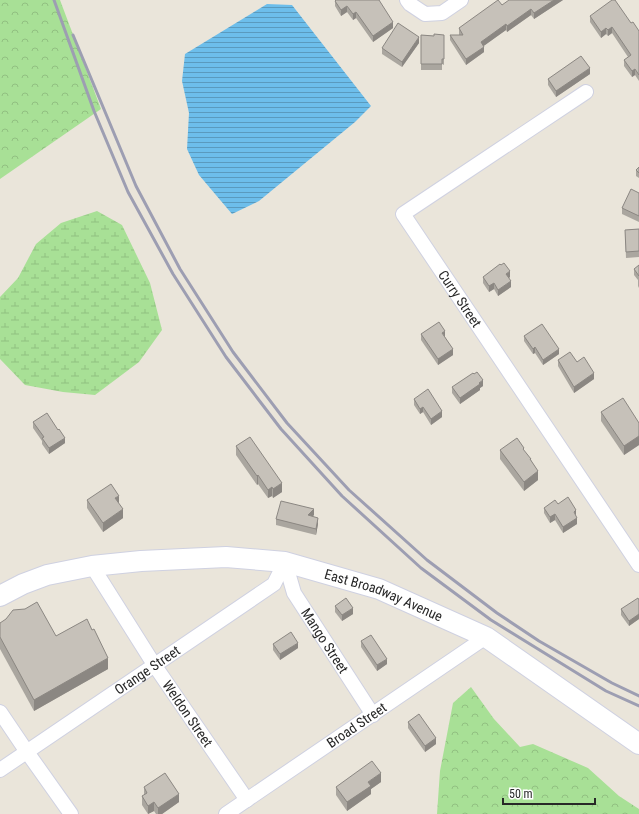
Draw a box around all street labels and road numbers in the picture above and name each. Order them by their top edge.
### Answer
street label: Curry Street [435,267,485,330]
street label: East Broadway Avenue [323,566,445,625]
street label: Mango Street [298,605,352,676]
street label: Orange Street [112,642,183,698]
street label: Weldon Street [159,677,216,750]
street label: Broad Street [324,699,389,751]

